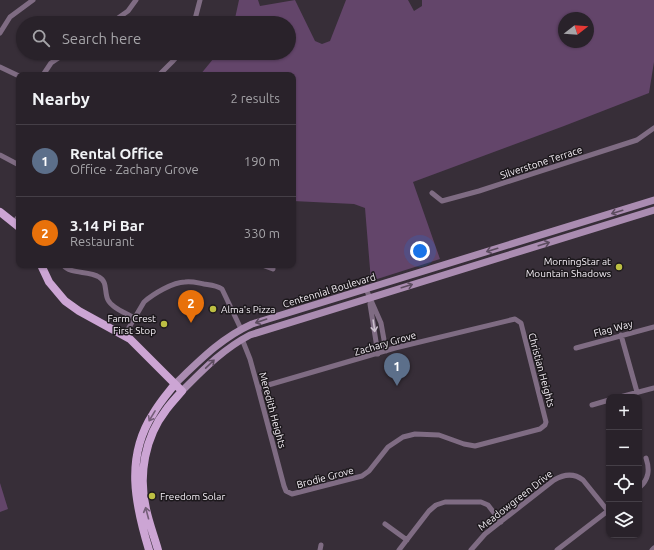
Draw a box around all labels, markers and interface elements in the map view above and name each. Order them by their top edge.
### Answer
north arrow [558,12,594,48]
search box [16,16,296,60]
icon: search [30,27,52,49]
text: Search here [62,30,141,47]
text: Nearby [32,89,90,108]
text: 2 results [230,91,280,105]
street label: Silverstone Terrace [499,144,584,181]
text: Rental Office [70,145,163,162]
text: 1 [41,154,49,168]
text: 190 m [244,154,280,168]
text: Office · Zachary Grove [70,162,199,176]
one-way arrow [610,209,623,216]
text: 3.14 Pi Bar [70,217,144,234]
text: 2 [41,226,49,240]
text: 330 m [244,226,280,240]
text: Restaurant [70,234,134,248]
one-way arrow [538,240,551,247]
your location [410,241,430,261]
one-way arrow [486,247,499,254]
place label: MorningStar at Mountain Shadows [526,256,611,279]
marker: MorningStar at Mountain Shadows [614,262,624,272]
street label: Centennial Boulevard [281,271,377,310]
one-way arrow [400,282,413,289]
pin: 2 [178,290,204,323]
marker: Alma's Pizza [208,304,218,314]
place label: Alma's Pizza [221,304,276,315]
place label: Farm Crest First Stop [108,313,156,336]
one-way arrow [256,318,268,326]
street label: Flag Way [592,318,634,339]
marker: Farm Crest First Stop [159,319,169,329]
one-way arrow [370,319,377,332]
street label: Zachary Grove [353,329,417,358]
street label: Christian Heights [526,332,557,409]
pin: 1 [384,353,410,386]
one-way arrow [205,359,215,369]
street label: Meredith Heights [257,371,288,449]
map controls [606,394,642,538]
button: + [606,394,642,430]
one-way arrow [147,410,155,422]
button: − [606,430,642,466]
street label: Brodie Grove [295,465,355,490]
button: locate [606,466,642,502]
street label: Meadowgreen Drive [476,468,555,533]
marker: Freedom Solar [147,491,157,501]
place label: Freedom Solar [160,491,225,502]
button: layers [606,502,642,538]
one-way arrow [143,506,151,519]

